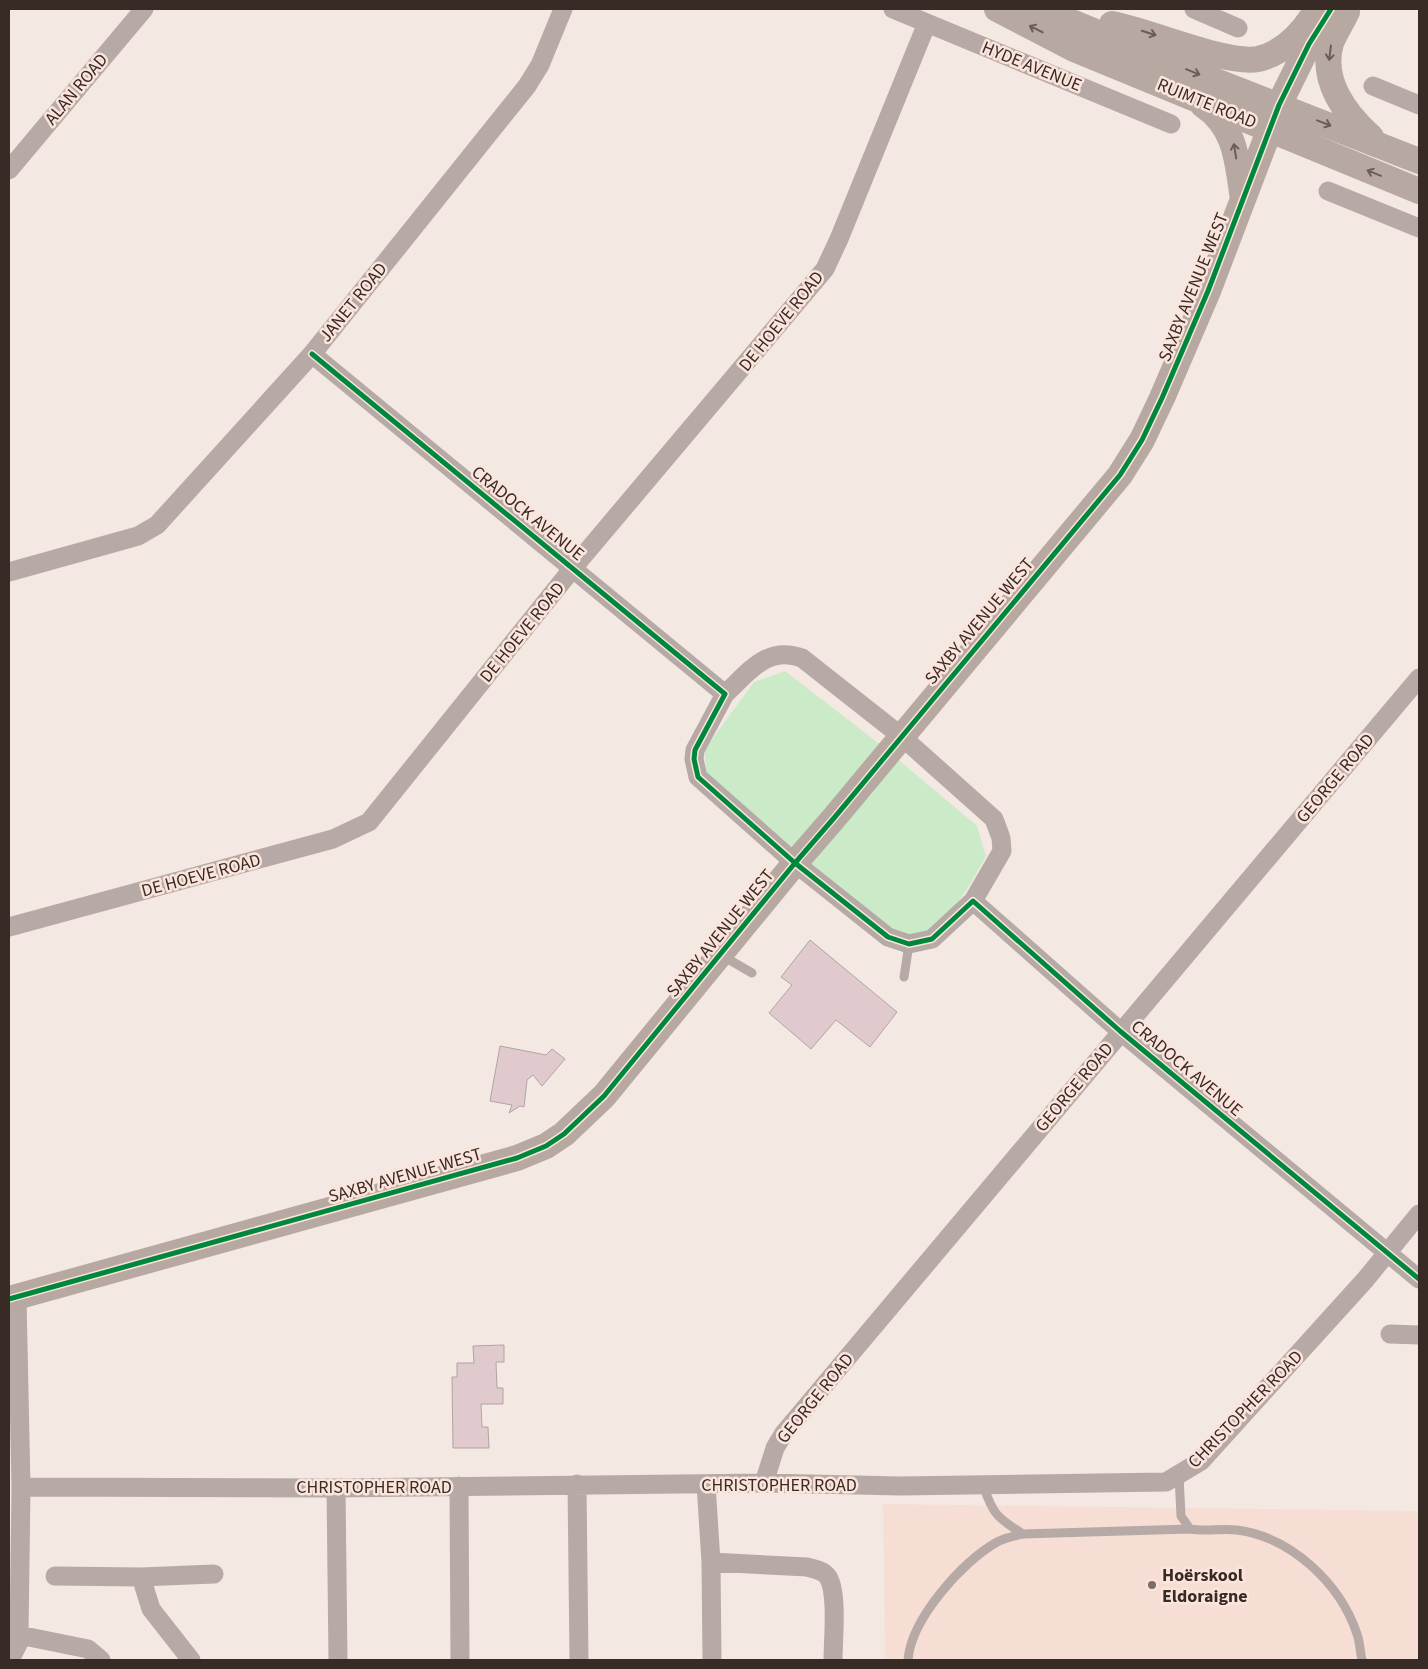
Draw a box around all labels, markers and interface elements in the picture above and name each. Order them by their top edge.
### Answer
one-way arrow [1028,24,1043,34]
one-way arrow [1141,29,1156,38]
street label: HYDE AVENUE [978,35,1085,98]
one-way arrow [1325,45,1335,61]
street label: ALAN ROAD [39,48,114,130]
one-way arrow [1185,68,1200,77]
street label: RUIMTE ROAD [1153,72,1260,135]
one-way arrow [1316,118,1331,128]
one-way arrow [1230,144,1240,160]
one-way arrow [1367,167,1382,177]
street label: SAXBY AVENUE WEST [1152,209,1235,365]
street label: JANET ROAD [314,257,393,347]
street label: DE HOEVE ROAD [733,266,830,377]
street label: CRADOCK AVENUE [466,460,589,567]
street label: SAXBY AVENUE WEST [919,552,1040,690]
street label: DE HOEVE ROAD [474,577,571,688]
street label: GEORGE ROAD [1291,728,1380,828]
street label: DE HOEVE ROAD [139,848,264,903]
street label: SAXBY AVENUE WEST [661,864,780,1003]
street label: CRADOCK AVENUE [1126,1014,1248,1122]
street label: GEORGE ROAD [1030,1037,1119,1137]
street label: SAXBY AVENUE WEST [326,1142,485,1209]
street label: CHRISTOPHER ROAD [1182,1345,1308,1474]
street label: GEORGE ROAD [771,1348,860,1449]
street label: CHRISTOPHER ROAD [701,1473,857,1498]
street label: CHRISTOPHER ROAD [296,1475,452,1500]
place label: Hoërskool Eldoraigne [1162,1563,1248,1609]
marker: Hoërskool Eldoraigne [1146,1579,1158,1591]

